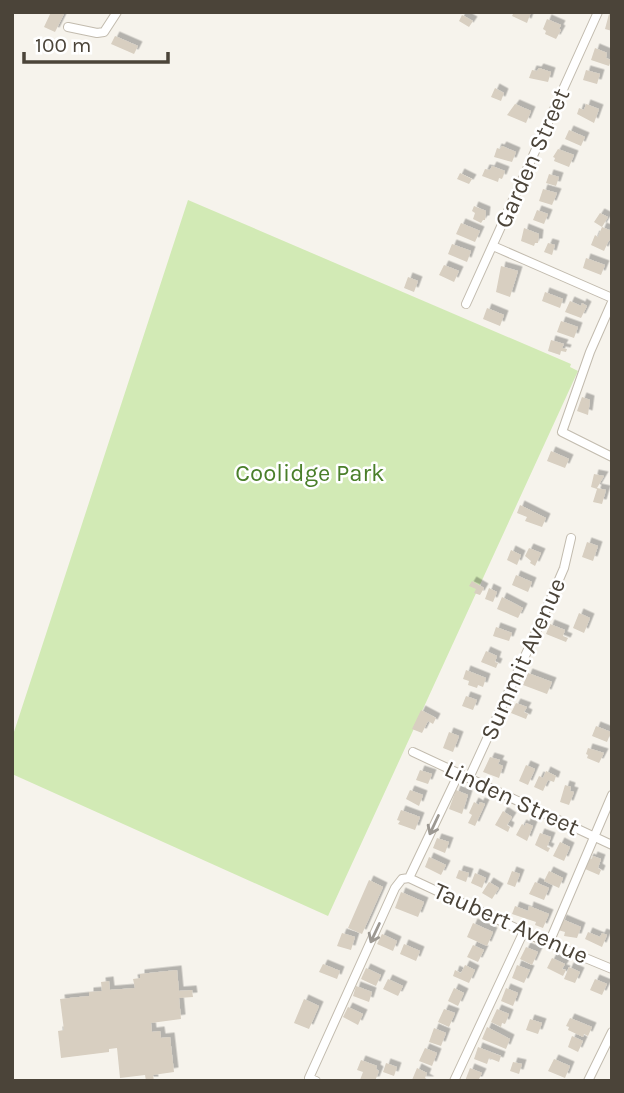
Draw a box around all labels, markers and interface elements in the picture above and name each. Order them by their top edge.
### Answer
scale bar [24,21,168,65]
text: 100 m [35,33,92,57]
street label: Garden Street [489,84,575,232]
park label: Coolidge Park [235,459,385,487]
street label: Summit Avenue [475,573,571,745]
street label: Linden Street [440,755,584,841]
one-way arrow [427,814,440,835]
street label: Taubert Avenue [429,876,593,970]
one-way arrow [368,922,381,943]

